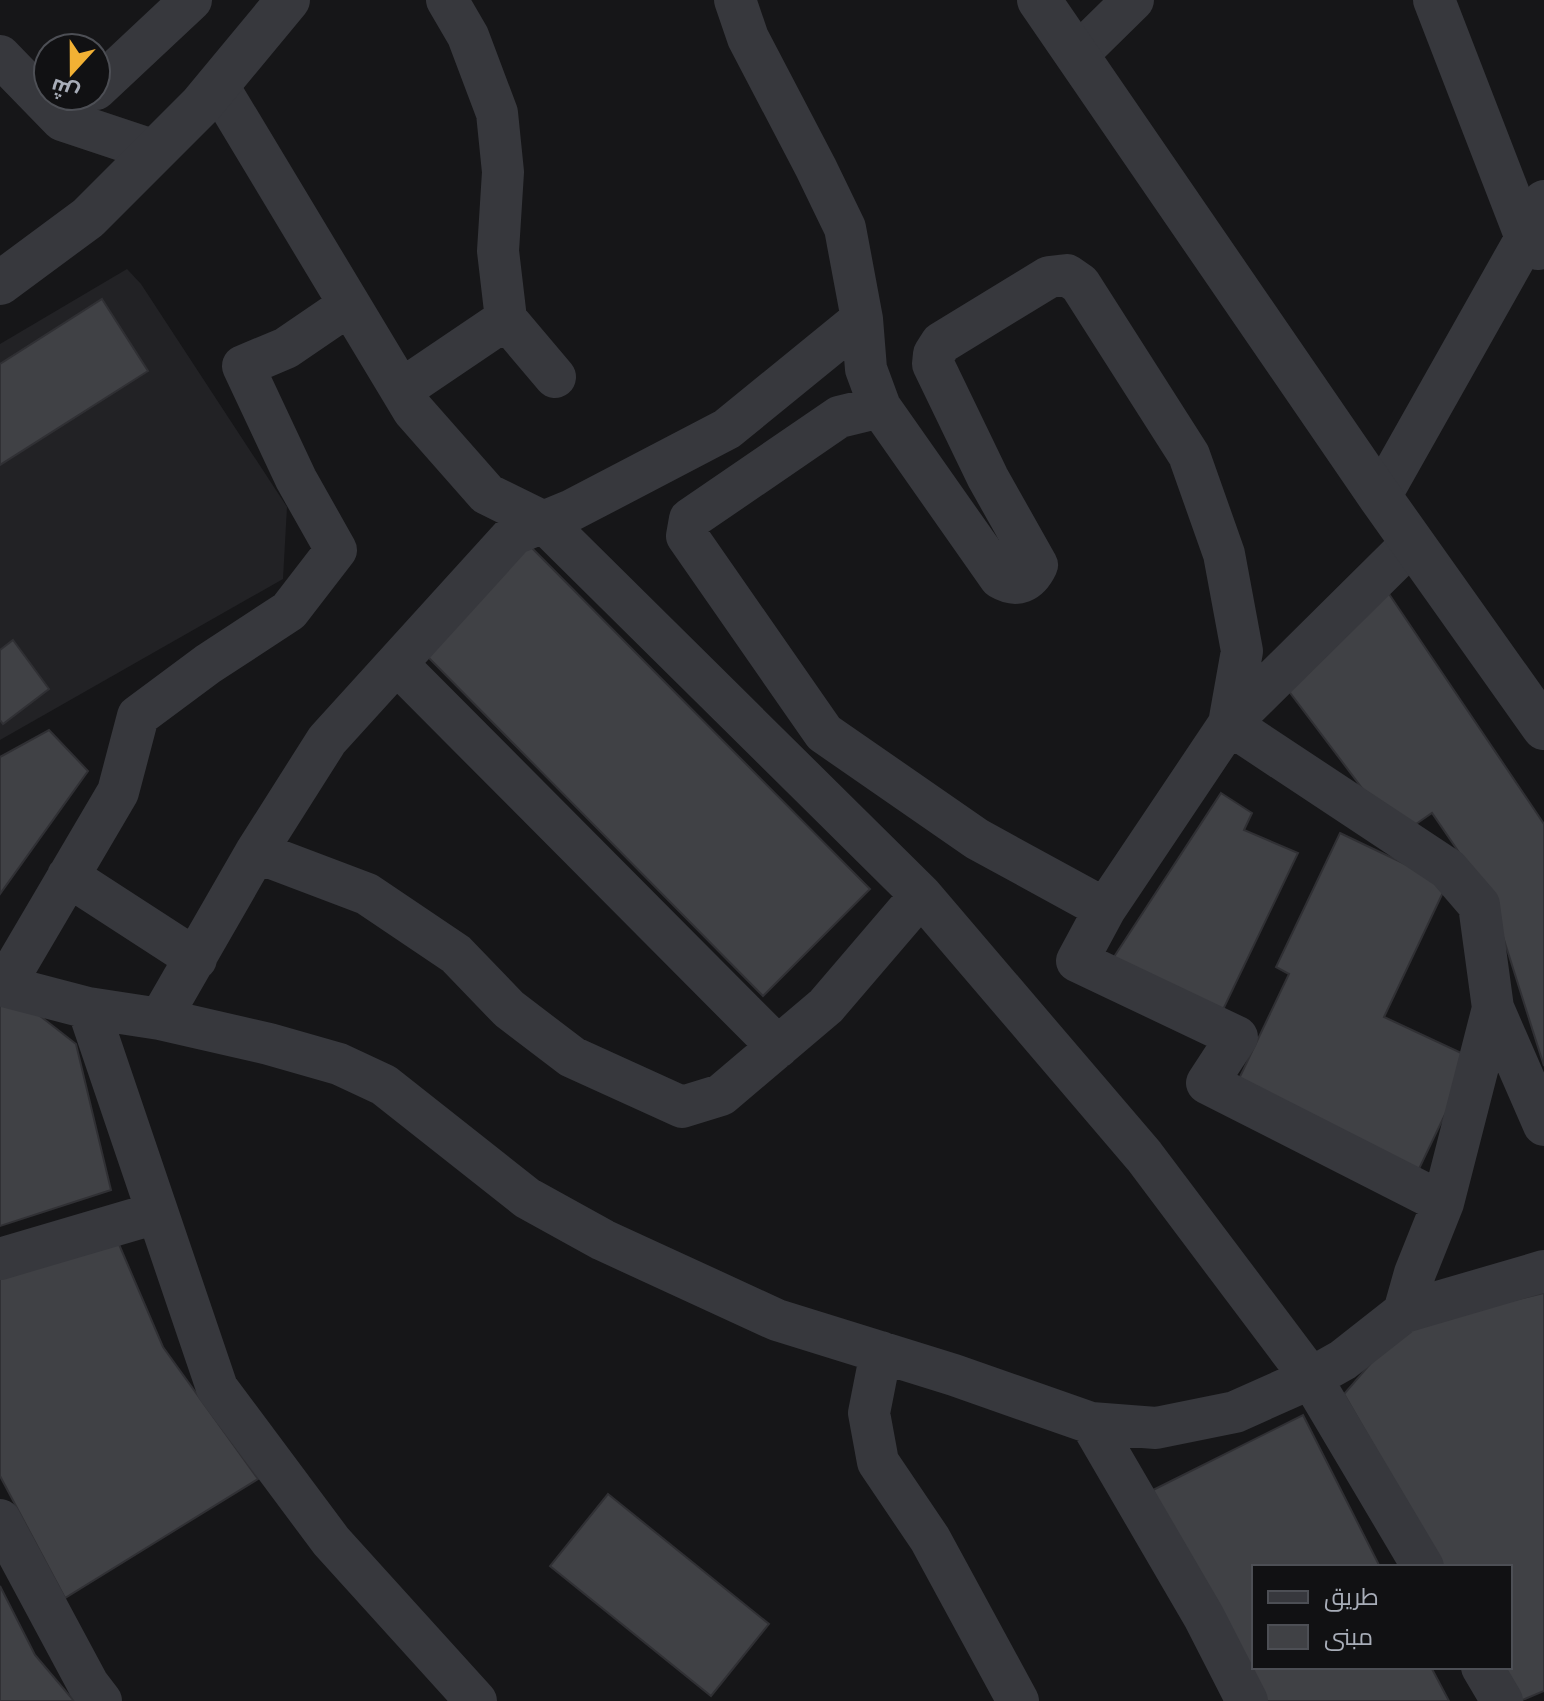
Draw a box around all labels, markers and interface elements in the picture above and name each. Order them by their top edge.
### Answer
north arrow [32,32,112,112]
text: ش [47,73,83,109]
legend [1252,1565,1512,1669]
text: طريق [1324,1581,1379,1612]
text: مبنى [1324,1621,1373,1651]

